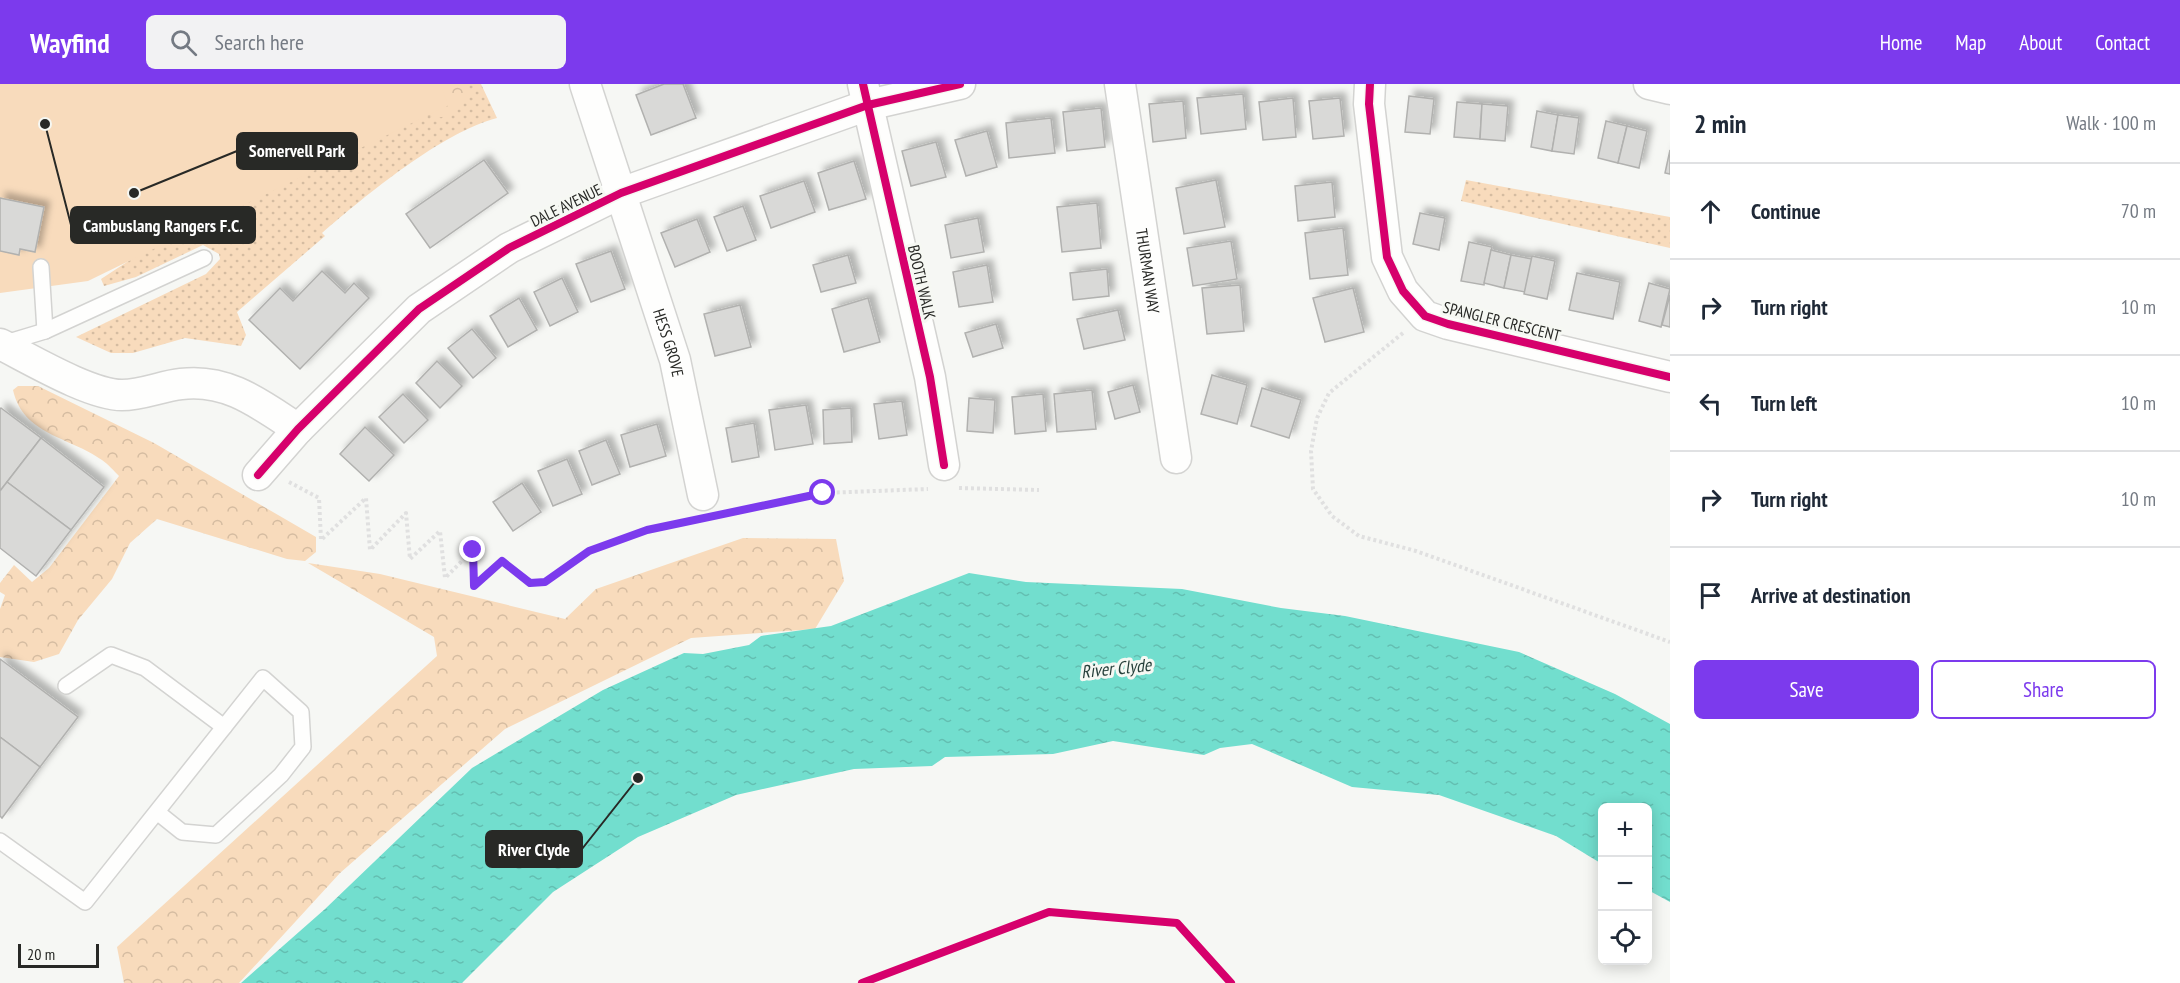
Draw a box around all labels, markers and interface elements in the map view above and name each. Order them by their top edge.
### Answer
search box [146,15,566,69]
text: Wayfind [30,24,110,61]
icon: search [167,26,200,59]
text: Search here [215,28,304,56]
text: Home [1880,29,1922,56]
text: Map [1955,29,1986,56]
text: About [2019,29,2062,56]
text: Contact [2095,29,2150,56]
text: 2 min [1694,107,1747,140]
text: Walk · 100 m [2066,110,2156,136]
callout: Somervell Park [237,133,357,169]
text: Somervell Park [249,139,346,162]
street label: DALE AVENUE [527,179,605,231]
icon: ahead [1694,195,1727,228]
text: Continue [1751,197,1821,225]
text: 70 m [2121,198,2156,224]
callout: Cambuslang Rangers F.C. [71,207,255,243]
text: Cambuslang Rangers F.C. [83,214,243,237]
street label: THURMAN WAY [1132,227,1164,315]
street label: BOOTH WALK [904,243,940,321]
icon: right [1694,291,1727,324]
text: Turn right [1751,293,1828,321]
text: 10 m [2121,294,2156,320]
street label: SPANGLER CRESCENT [1441,297,1563,345]
street label: HESS GROVE [649,306,688,379]
icon: left [1694,387,1727,420]
text: Turn left [1751,389,1817,417]
text: 10 m [2121,390,2156,416]
route start [809,479,835,505]
icon: right [1694,483,1727,516]
text: Turn right [1751,485,1828,513]
text: 10 m [2121,486,2156,512]
route end [459,536,485,562]
icon: arrive [1694,579,1727,612]
text: Arrive at destination [1751,581,1911,609]
water label: River Clyde [1080,653,1154,683]
button: Save [1694,660,1919,719]
button: Share [1931,660,2156,719]
map controls [1598,803,1652,965]
button: + [1598,803,1652,857]
callout: River Clyde [486,831,582,867]
text: River Clyde [498,838,570,861]
button: − [1598,857,1652,911]
button: locate [1598,911,1652,965]
scale bar [18,941,99,968]
text: 20 m [27,944,55,964]

